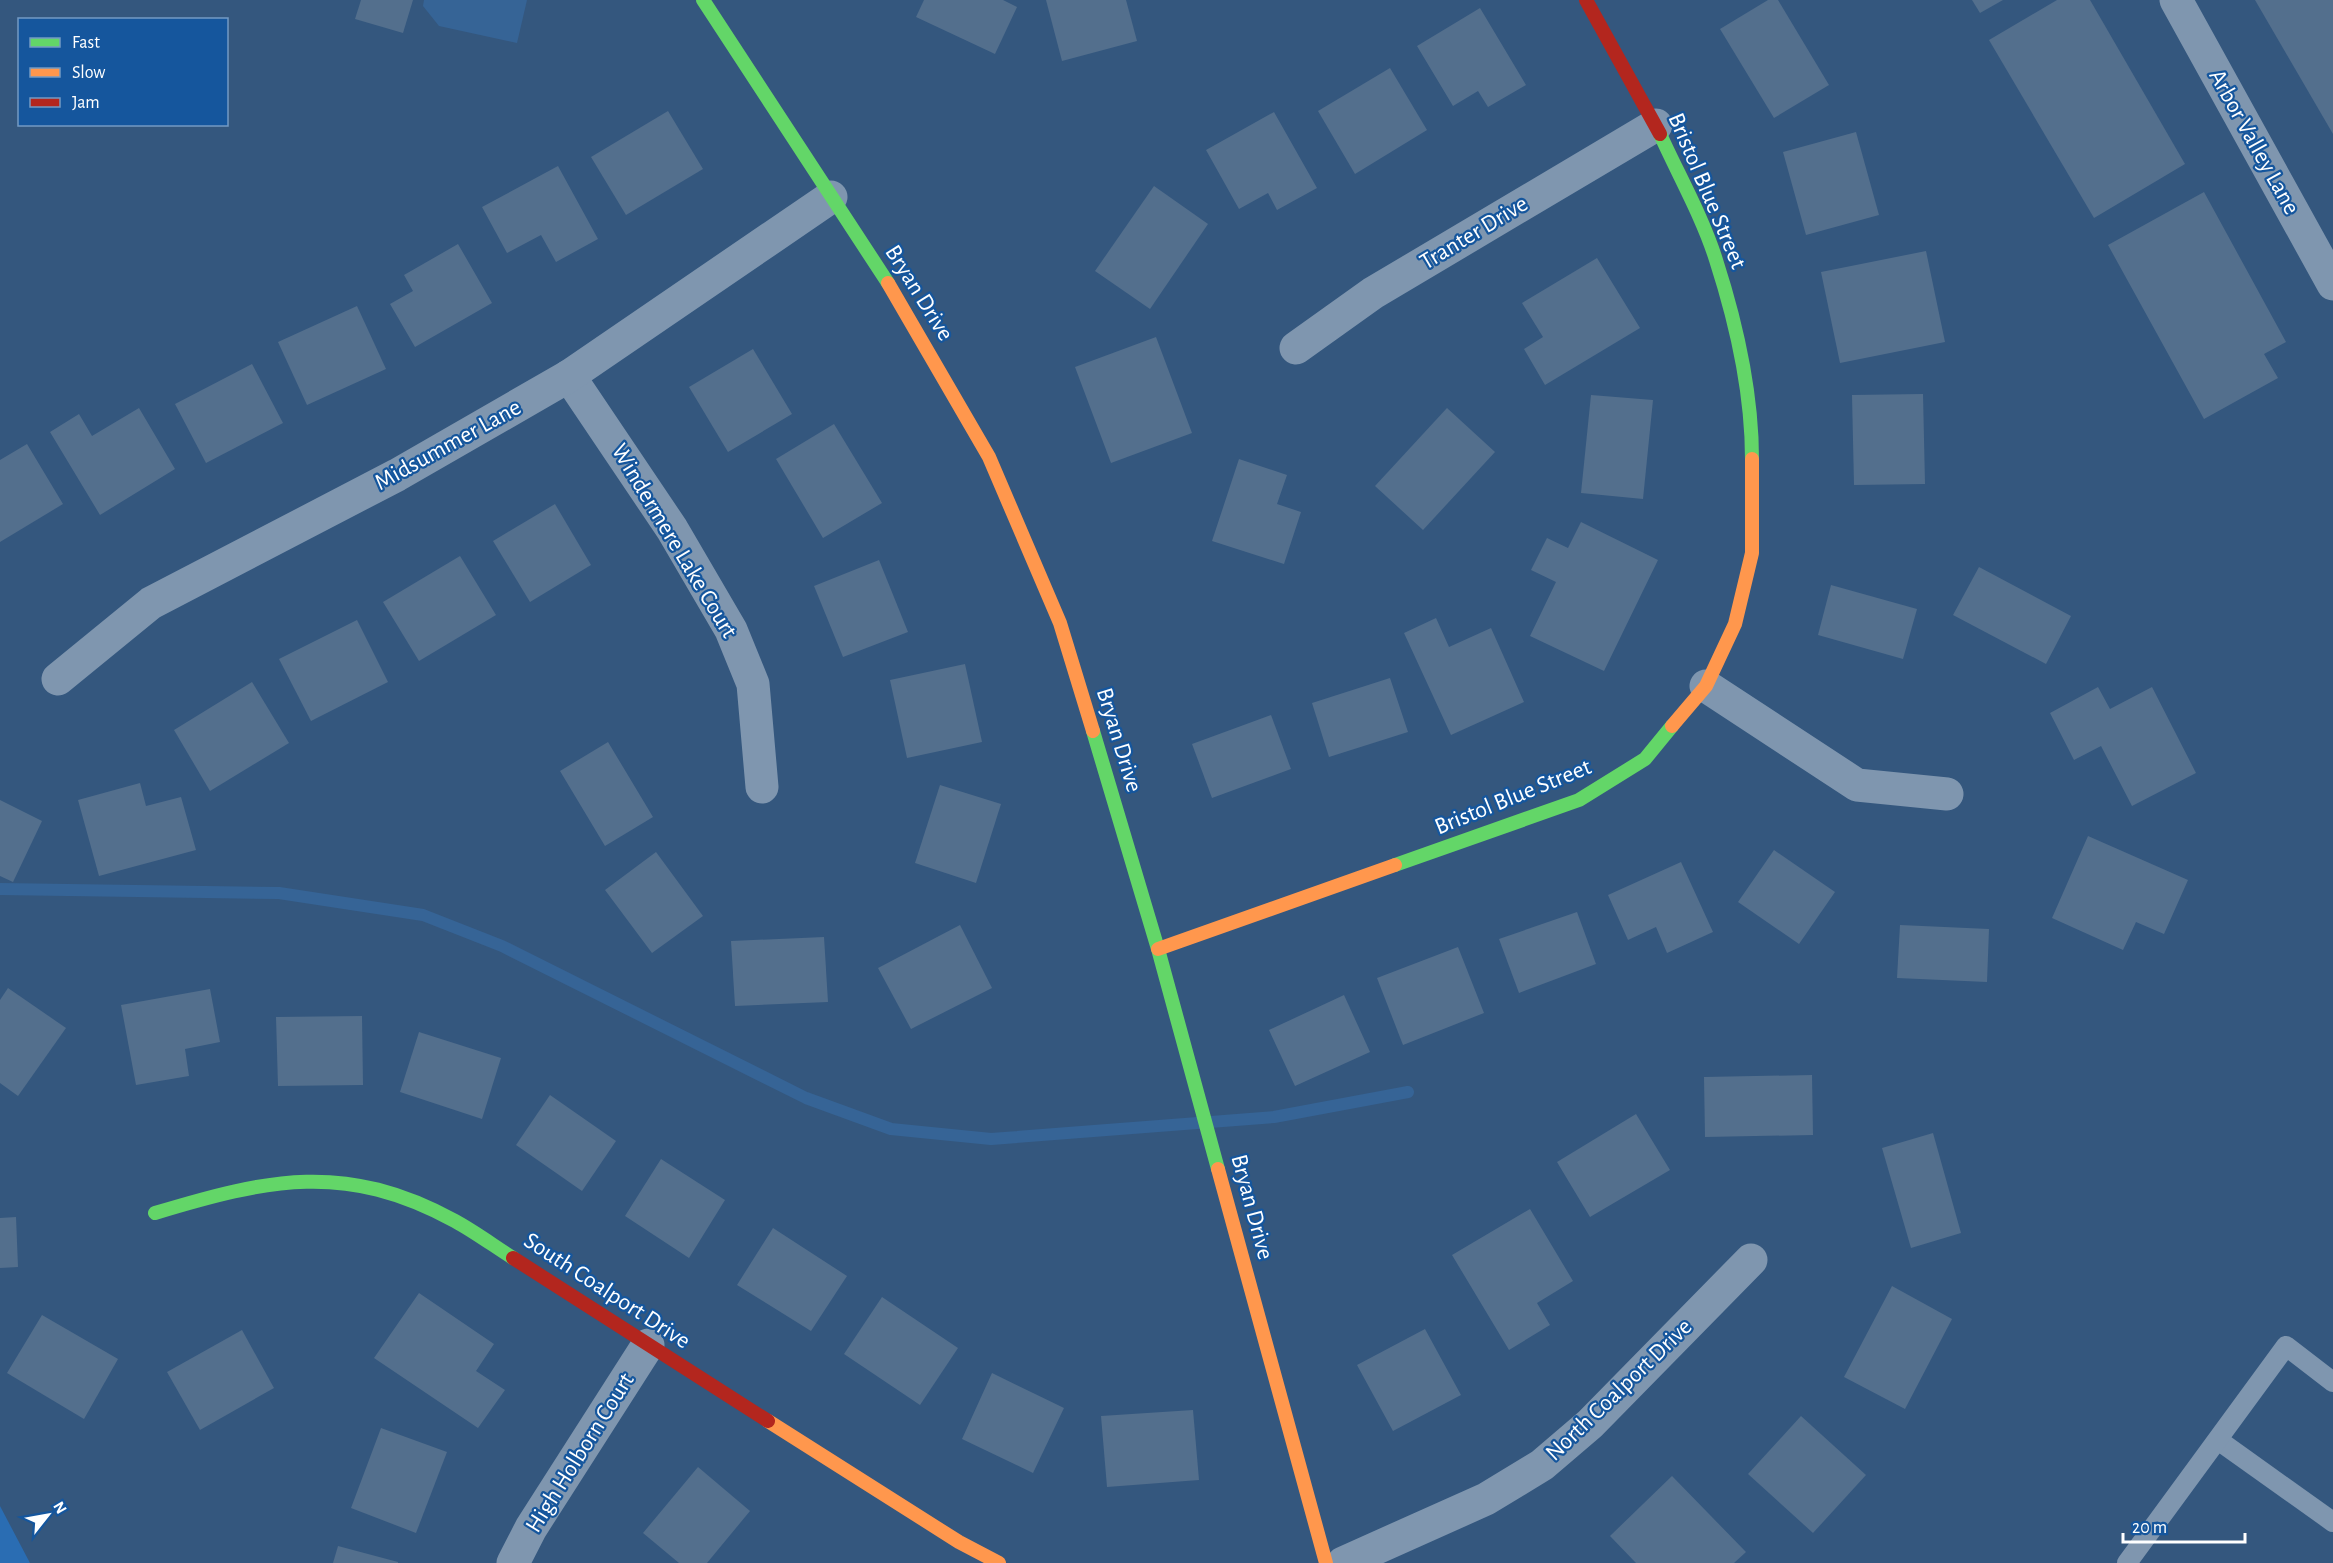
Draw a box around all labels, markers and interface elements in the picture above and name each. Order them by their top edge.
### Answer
legend [18,18,228,126]
text: Fast [72,34,100,52]
text: Slow [72,64,105,82]
street label: Arbor Valley Lane [2204,65,2304,219]
text: Jam [72,94,100,112]
street label: Bristol Blue Street [1663,110,1751,273]
street label: Tranter Drive [1416,192,1532,274]
street label: Bryan Drive [880,241,958,345]
street label: Midsummer Lane [371,395,525,495]
street label: Windermere Lake Court [607,440,742,643]
street label: Bryan Drive [1092,685,1146,795]
street label: Bristol Blue Street [1431,755,1595,839]
street label: Bryan Drive [1226,1152,1278,1262]
street label: South Coalport Drive [520,1228,694,1354]
street label: North Coalport Drive [1541,1314,1697,1466]
street label: High Holborn Court [521,1369,639,1537]
north arrow [18,1485,78,1545]
text: N [50,1499,70,1517]
scale bar [2123,1506,2244,1544]
text: 20 m [2132,1519,2167,1537]

